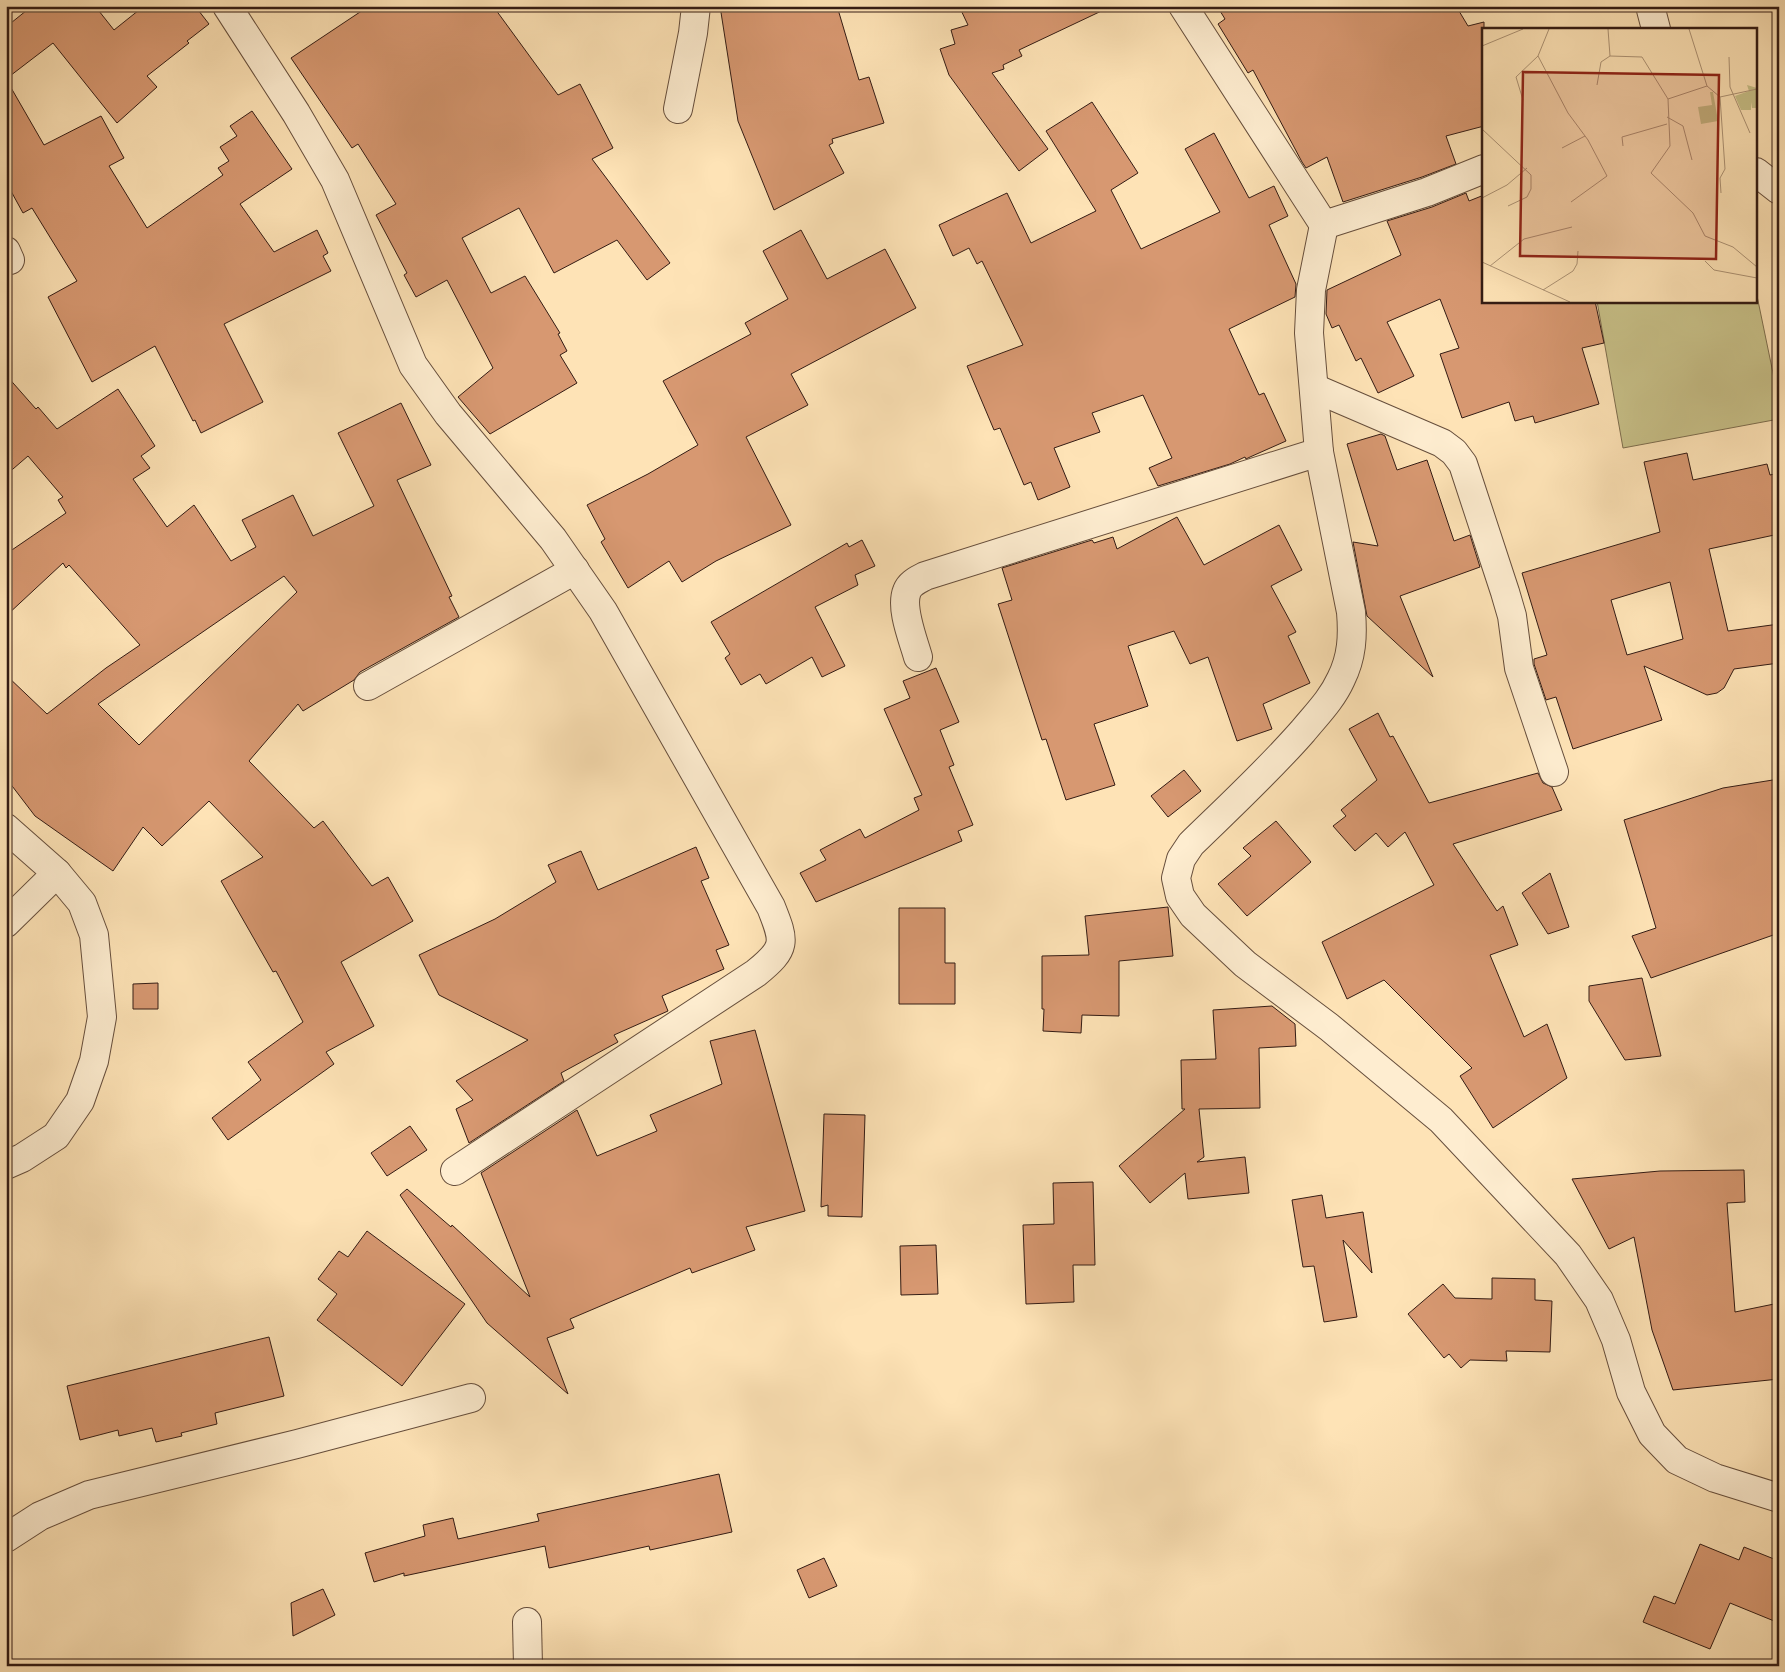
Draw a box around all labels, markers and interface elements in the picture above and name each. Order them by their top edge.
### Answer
inset map [1482,28,1758,302]

